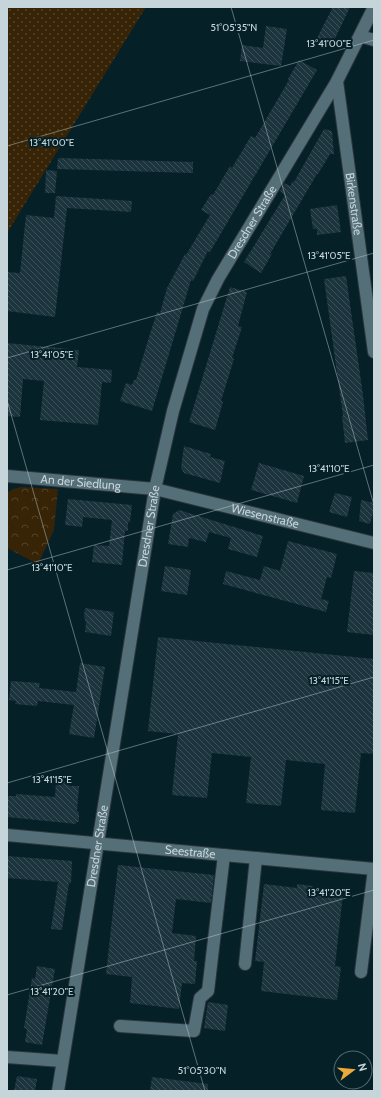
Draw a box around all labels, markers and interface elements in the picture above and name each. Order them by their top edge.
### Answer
text: 51°05'35"N [211,21,257,34]
text: 13°41'00"E [307,37,352,50]
text: 13°41'00"E [30,136,75,149]
street label: Birkenstraße [343,172,366,236]
street label: Dresdner Straße [224,183,280,261]
text: 13°41'05"E [307,249,351,262]
text: 13°41'05"E [30,348,74,361]
text: 13°41'10"E [308,462,350,475]
street label: An der Siedlung [40,471,122,493]
street label: Dresdner Straße [135,484,163,568]
street label: Wiesenstraße [230,500,301,531]
text: 13°41'10"E [31,561,73,574]
text: 13°41'15"E [309,674,349,687]
text: 13°41'15"E [32,773,72,786]
street label: Dresdner Straße [83,804,111,888]
street label: Seestraße [164,842,216,861]
text: 13°41'20"E [307,886,351,899]
text: 13°41'20"E [30,985,74,998]
north arrow [333,1050,373,1090]
text: N [355,1062,370,1073]
text: 51°05'30"N [178,1064,226,1077]

